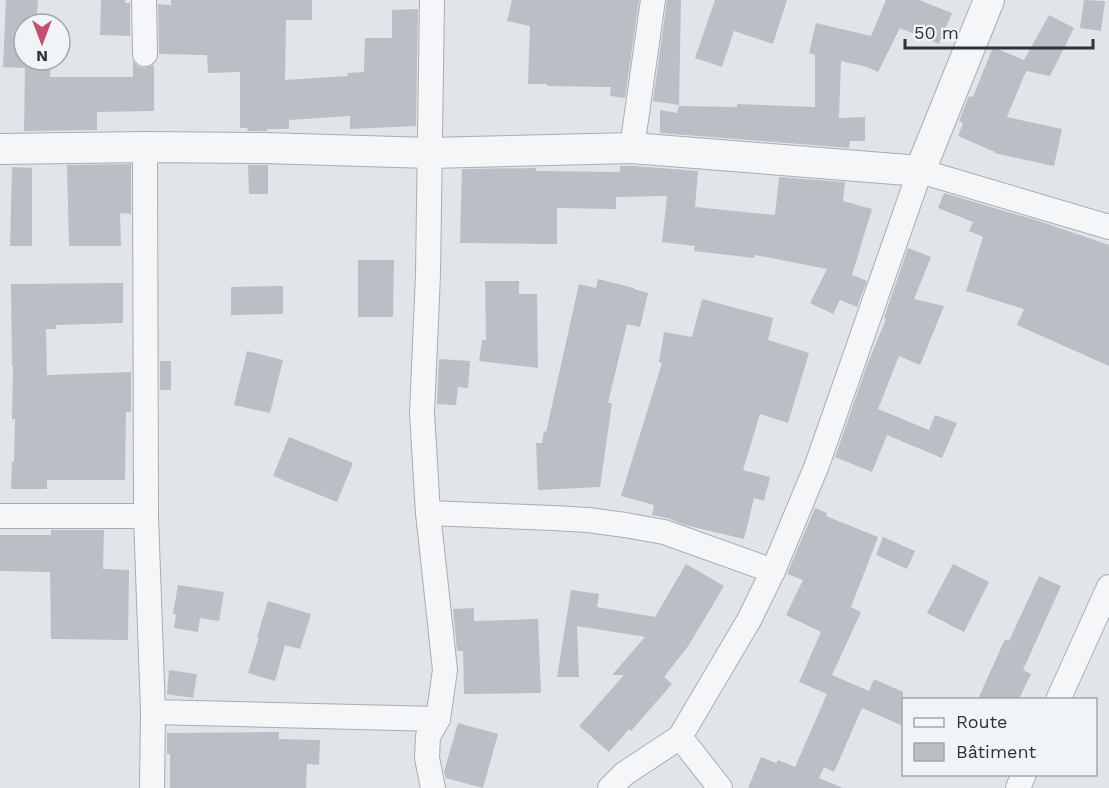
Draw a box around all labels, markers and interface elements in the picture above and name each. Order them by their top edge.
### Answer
north arrow [12,12,72,72]
scale bar [905,12,1092,50]
text: 50 m [914,22,959,43]
text: N [36,47,48,66]
legend [902,698,1097,776]
text: Route [956,711,1008,732]
text: Bâtiment [956,741,1036,762]

